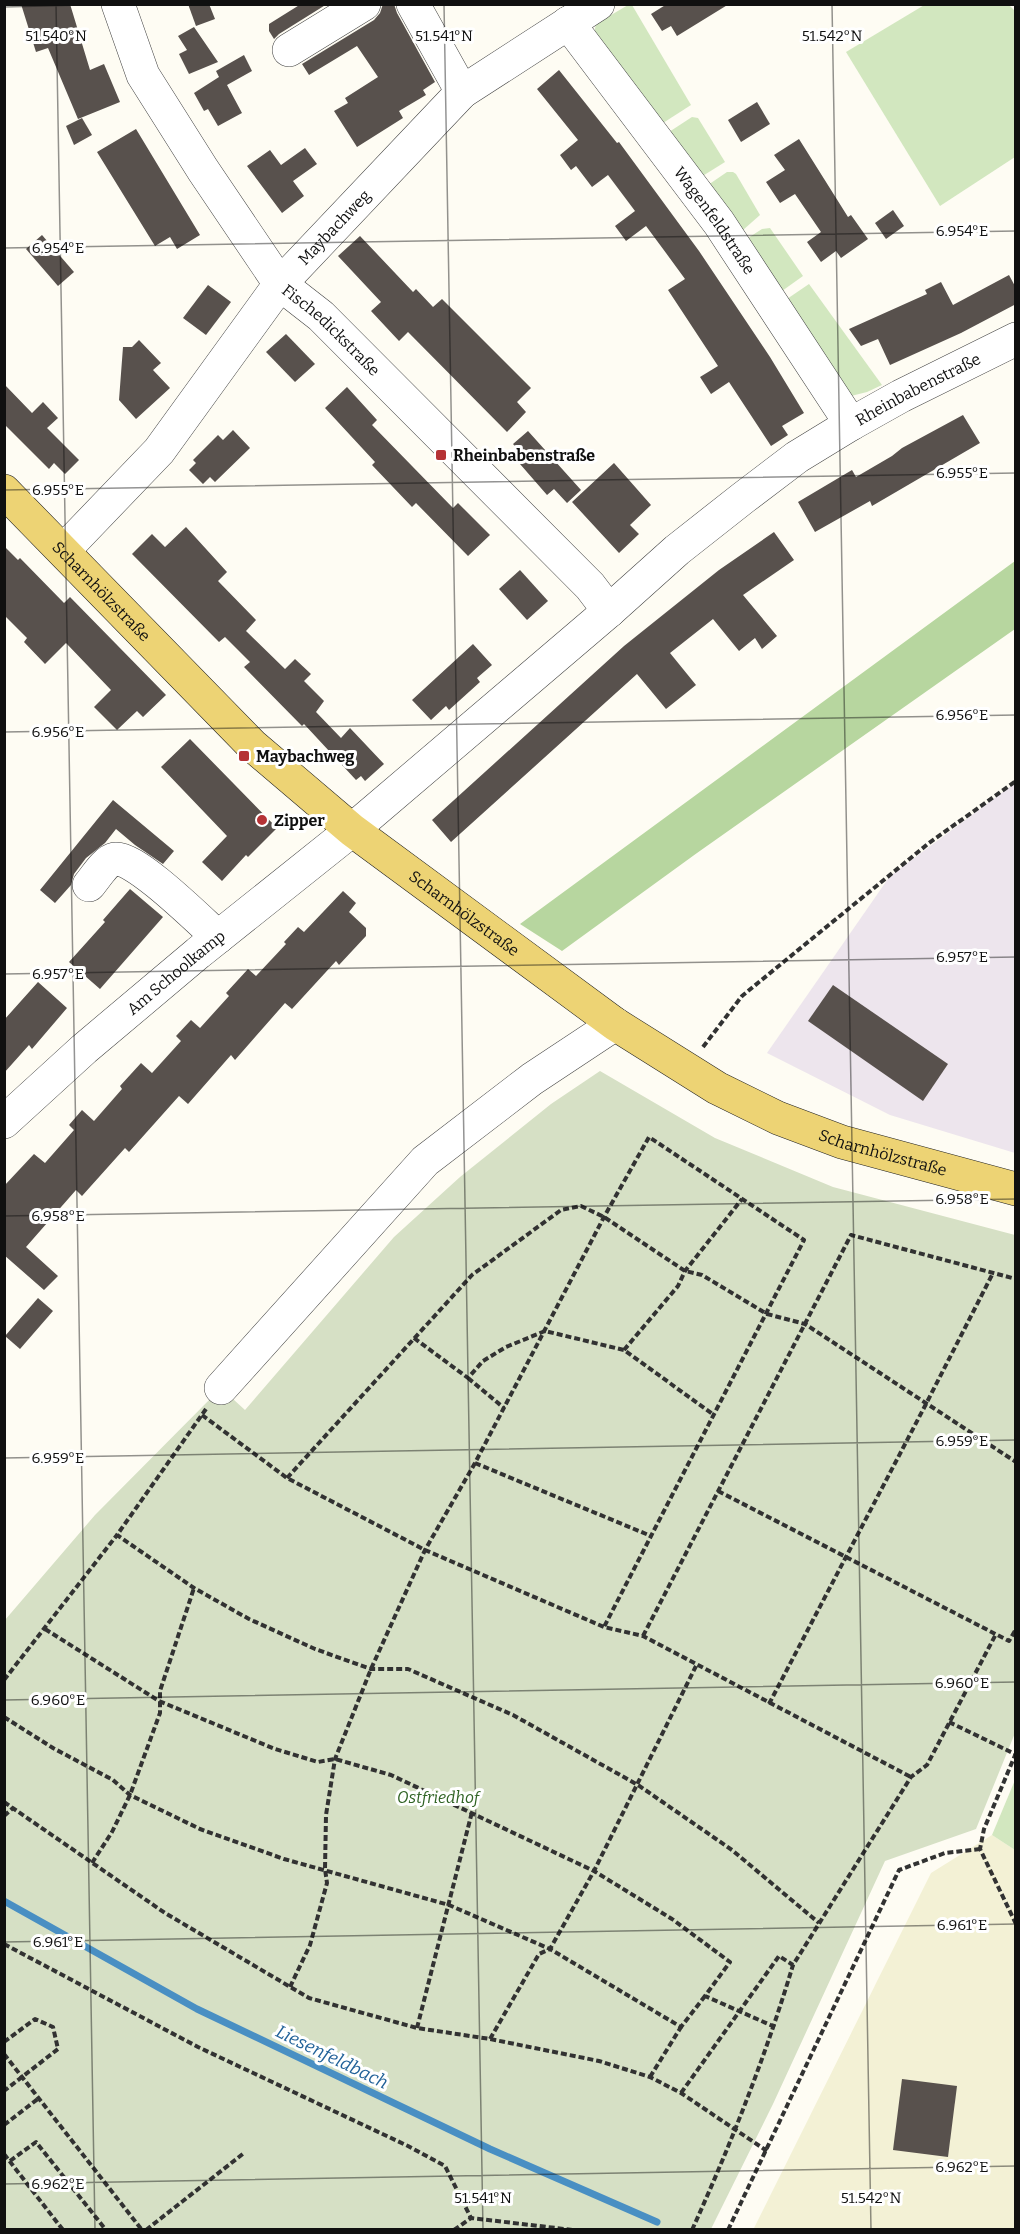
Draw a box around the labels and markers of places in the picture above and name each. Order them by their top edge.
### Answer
place label: Rheinbabenstraße [453,446,595,465]
marker: Rheinbabenstraße [434,448,448,462]
place label: Maybachweg [256,747,355,766]
marker: Maybachweg [237,749,251,763]
place label: Zipper [274,811,325,830]
marker: Zipper [255,813,269,827]

